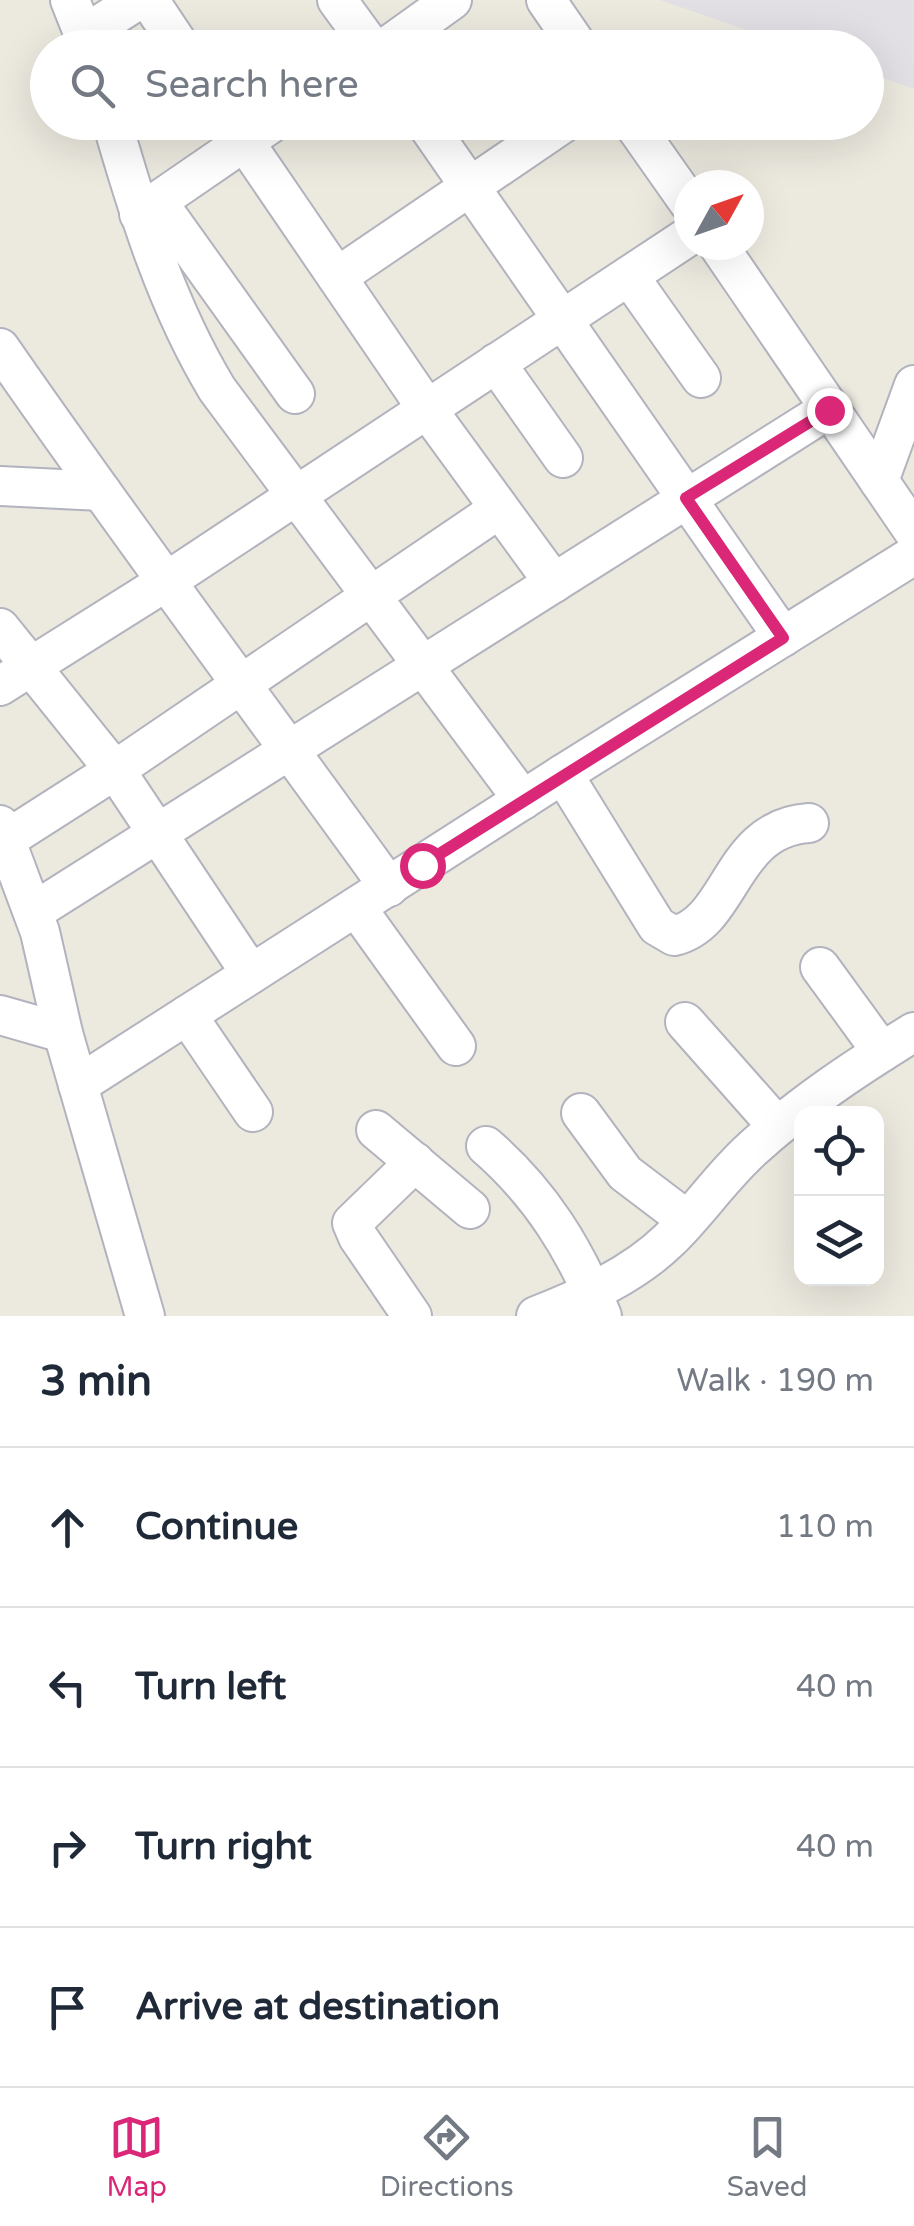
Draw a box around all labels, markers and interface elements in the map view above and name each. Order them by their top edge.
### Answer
search box [30,30,884,140]
icon: search [65,58,120,113]
text: Search here [145,62,359,108]
north arrow [674,170,764,260]
route end [807,388,853,434]
route start [400,843,446,889]
map controls [794,1106,884,1286]
button: locate [794,1106,884,1196]
button: layers [794,1196,884,1286]
text: 3 min [40,1356,152,1407]
text: Walk · 190 m [677,1362,874,1400]
icon: ahead [40,1500,95,1555]
text: Continue [135,1504,298,1550]
text: 110 m [776,1508,874,1546]
icon: left [40,1660,95,1715]
text: Turn left [135,1664,286,1710]
text: 40 m [796,1668,874,1706]
icon: right [40,1820,95,1875]
text: Turn right [135,1824,312,1870]
text: 40 m [796,1828,874,1866]
icon: arrive [40,1980,95,2035]
text: Arrive at destination [135,1984,500,2030]
tab: Map [106,2110,167,2204]
tab: Directions [380,2110,514,2204]
tab: Saved [727,2110,808,2204]

